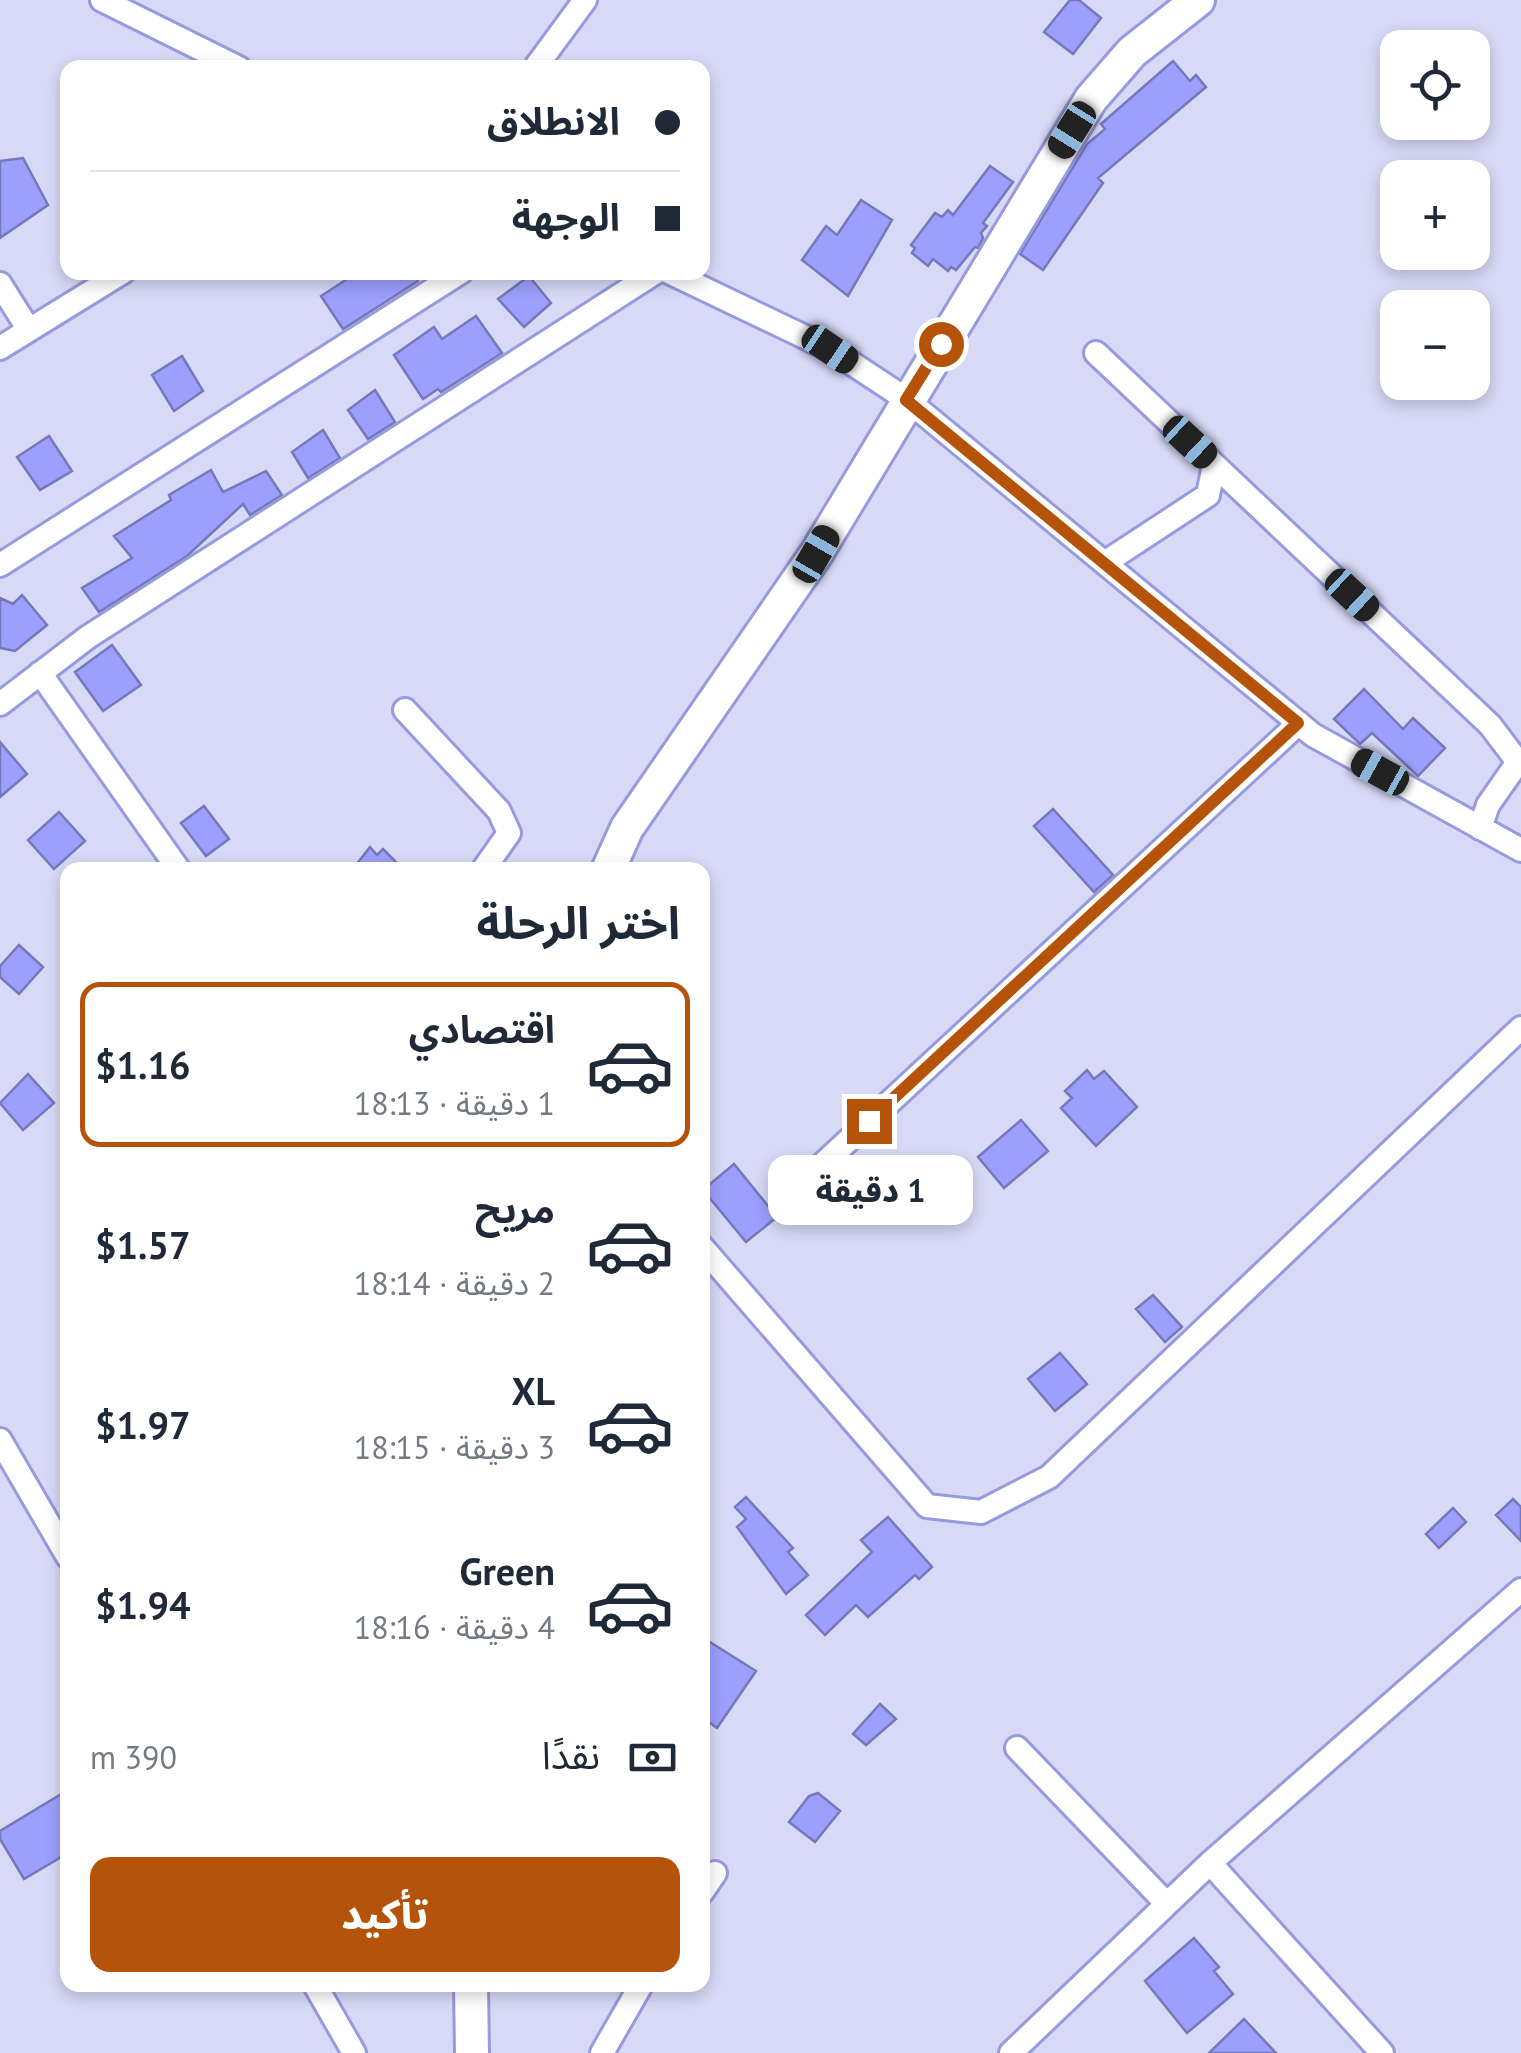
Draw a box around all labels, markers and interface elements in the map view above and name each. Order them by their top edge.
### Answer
map controls [1380,30,1490,400]
button: locate [1380,30,1490,140]
text: الانطلاق [487,96,620,145]
car [1043,97,1101,163]
button: + [1380,160,1490,270]
text: الوجهة [512,192,620,241]
button: − [1380,290,1490,400]
car [797,320,863,378]
route start [919,322,964,367]
car [1158,411,1222,473]
car [788,521,844,587]
car [1320,564,1384,626]
car [1346,744,1414,800]
text: اختر الرحلة [476,893,680,951]
text: اقتصادي [409,1004,555,1053]
icon: car [585,1020,675,1110]
text: $1.16 [95,1040,191,1089]
text: 1 دقيقة · 18:13 [354,1082,555,1124]
route end [847,1099,892,1144]
callout: 1 دقيقة [766,1156,972,1226]
text: 1 دقيقة [816,1169,925,1211]
text: مريح [475,1184,555,1233]
icon: car [585,1200,675,1290]
text: $1.57 [95,1220,191,1269]
text: 2 دقيقة · 18:14 [354,1262,555,1304]
text: XL [511,1366,555,1415]
icon: car [585,1380,675,1470]
text: $1.97 [95,1400,191,1449]
text: 3 دقيقة · 18:15 [354,1426,555,1468]
text: Green [459,1546,555,1595]
icon: car [585,1560,675,1650]
text: $1.94 [95,1580,191,1629]
text: 4 دقيقة · 18:16 [354,1606,555,1648]
text: نقدًا [542,1730,600,1779]
icon: cash [625,1730,680,1785]
text: 390 m [90,1736,177,1778]
button: تأكيد [90,1857,680,1972]

